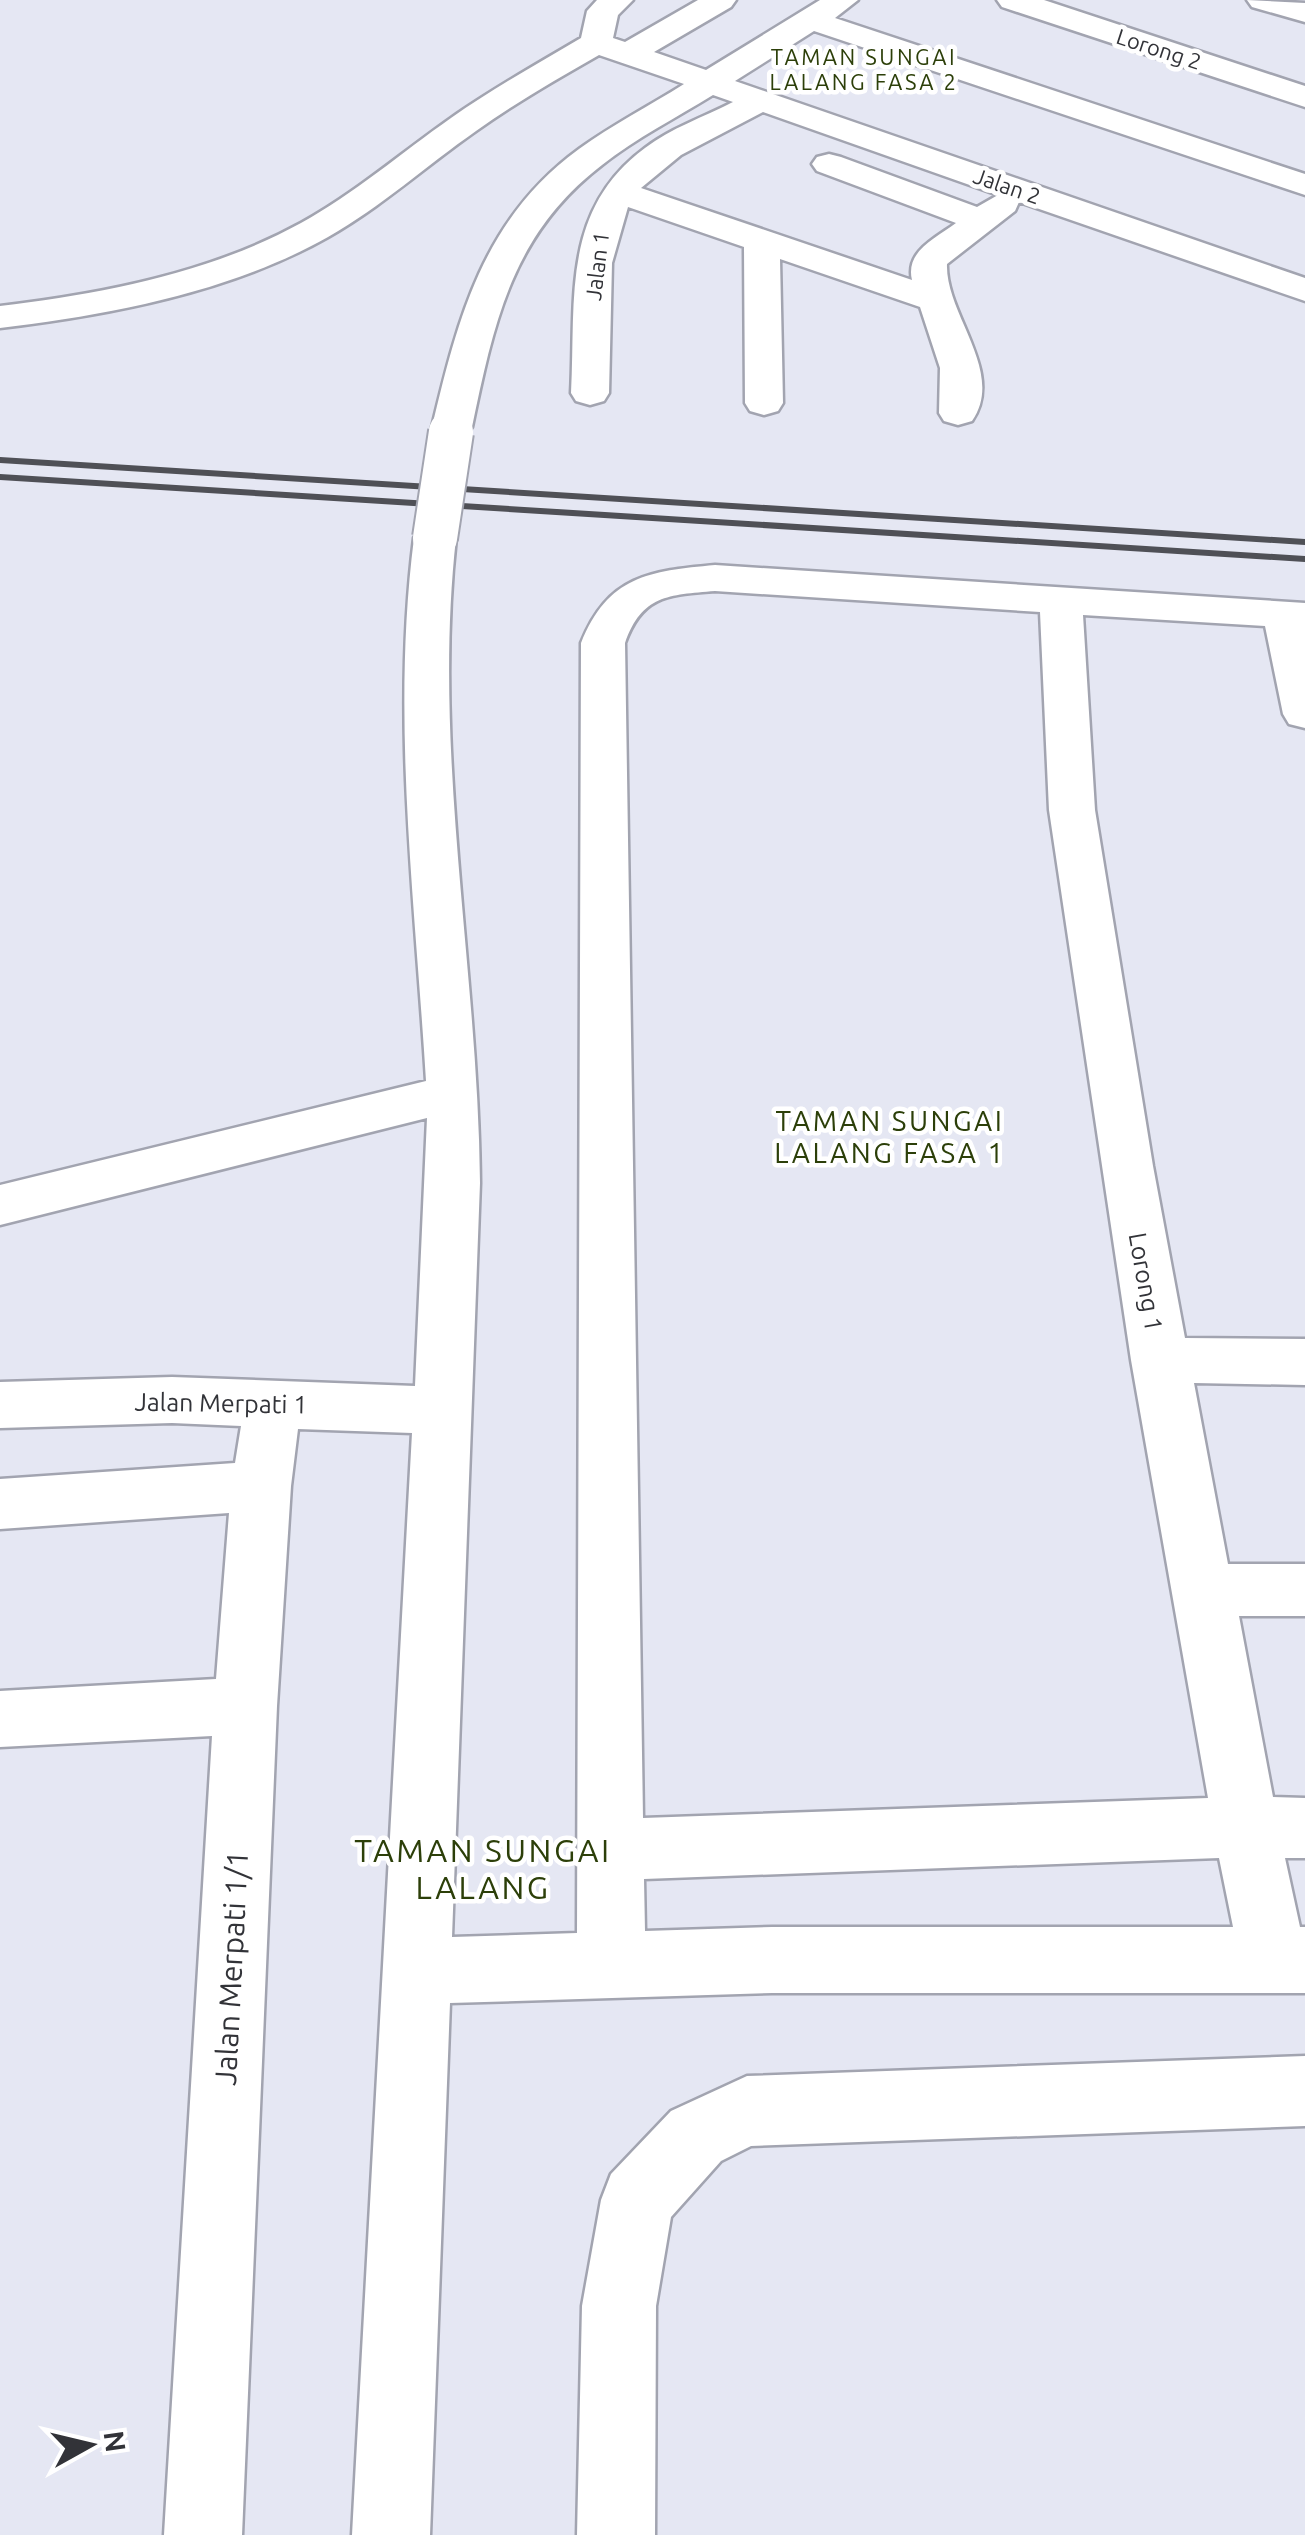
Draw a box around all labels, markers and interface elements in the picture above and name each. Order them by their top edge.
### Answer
street label: Lorong 2 [1113,23,1205,74]
district label: TAMAN SUNGAI LALANG FASA 2 [770,44,958,94]
street label: Jalan 2 [970,162,1044,209]
street label: Jalan 1 [580,230,613,302]
district label: TAMAN SUNGAI LALANG FASA 1 [774,1105,1006,1168]
street label: Lorong 1 [1124,1230,1168,1334]
street label: Jalan Merpati 1 [134,1387,308,1419]
district label: TAMAN SUNGAI LALANG [354,1832,612,1905]
street label: Jalan Merpati 1/1 [208,1850,254,2086]
north arrow [40,2395,140,2495]
text: N [98,2429,132,2454]

